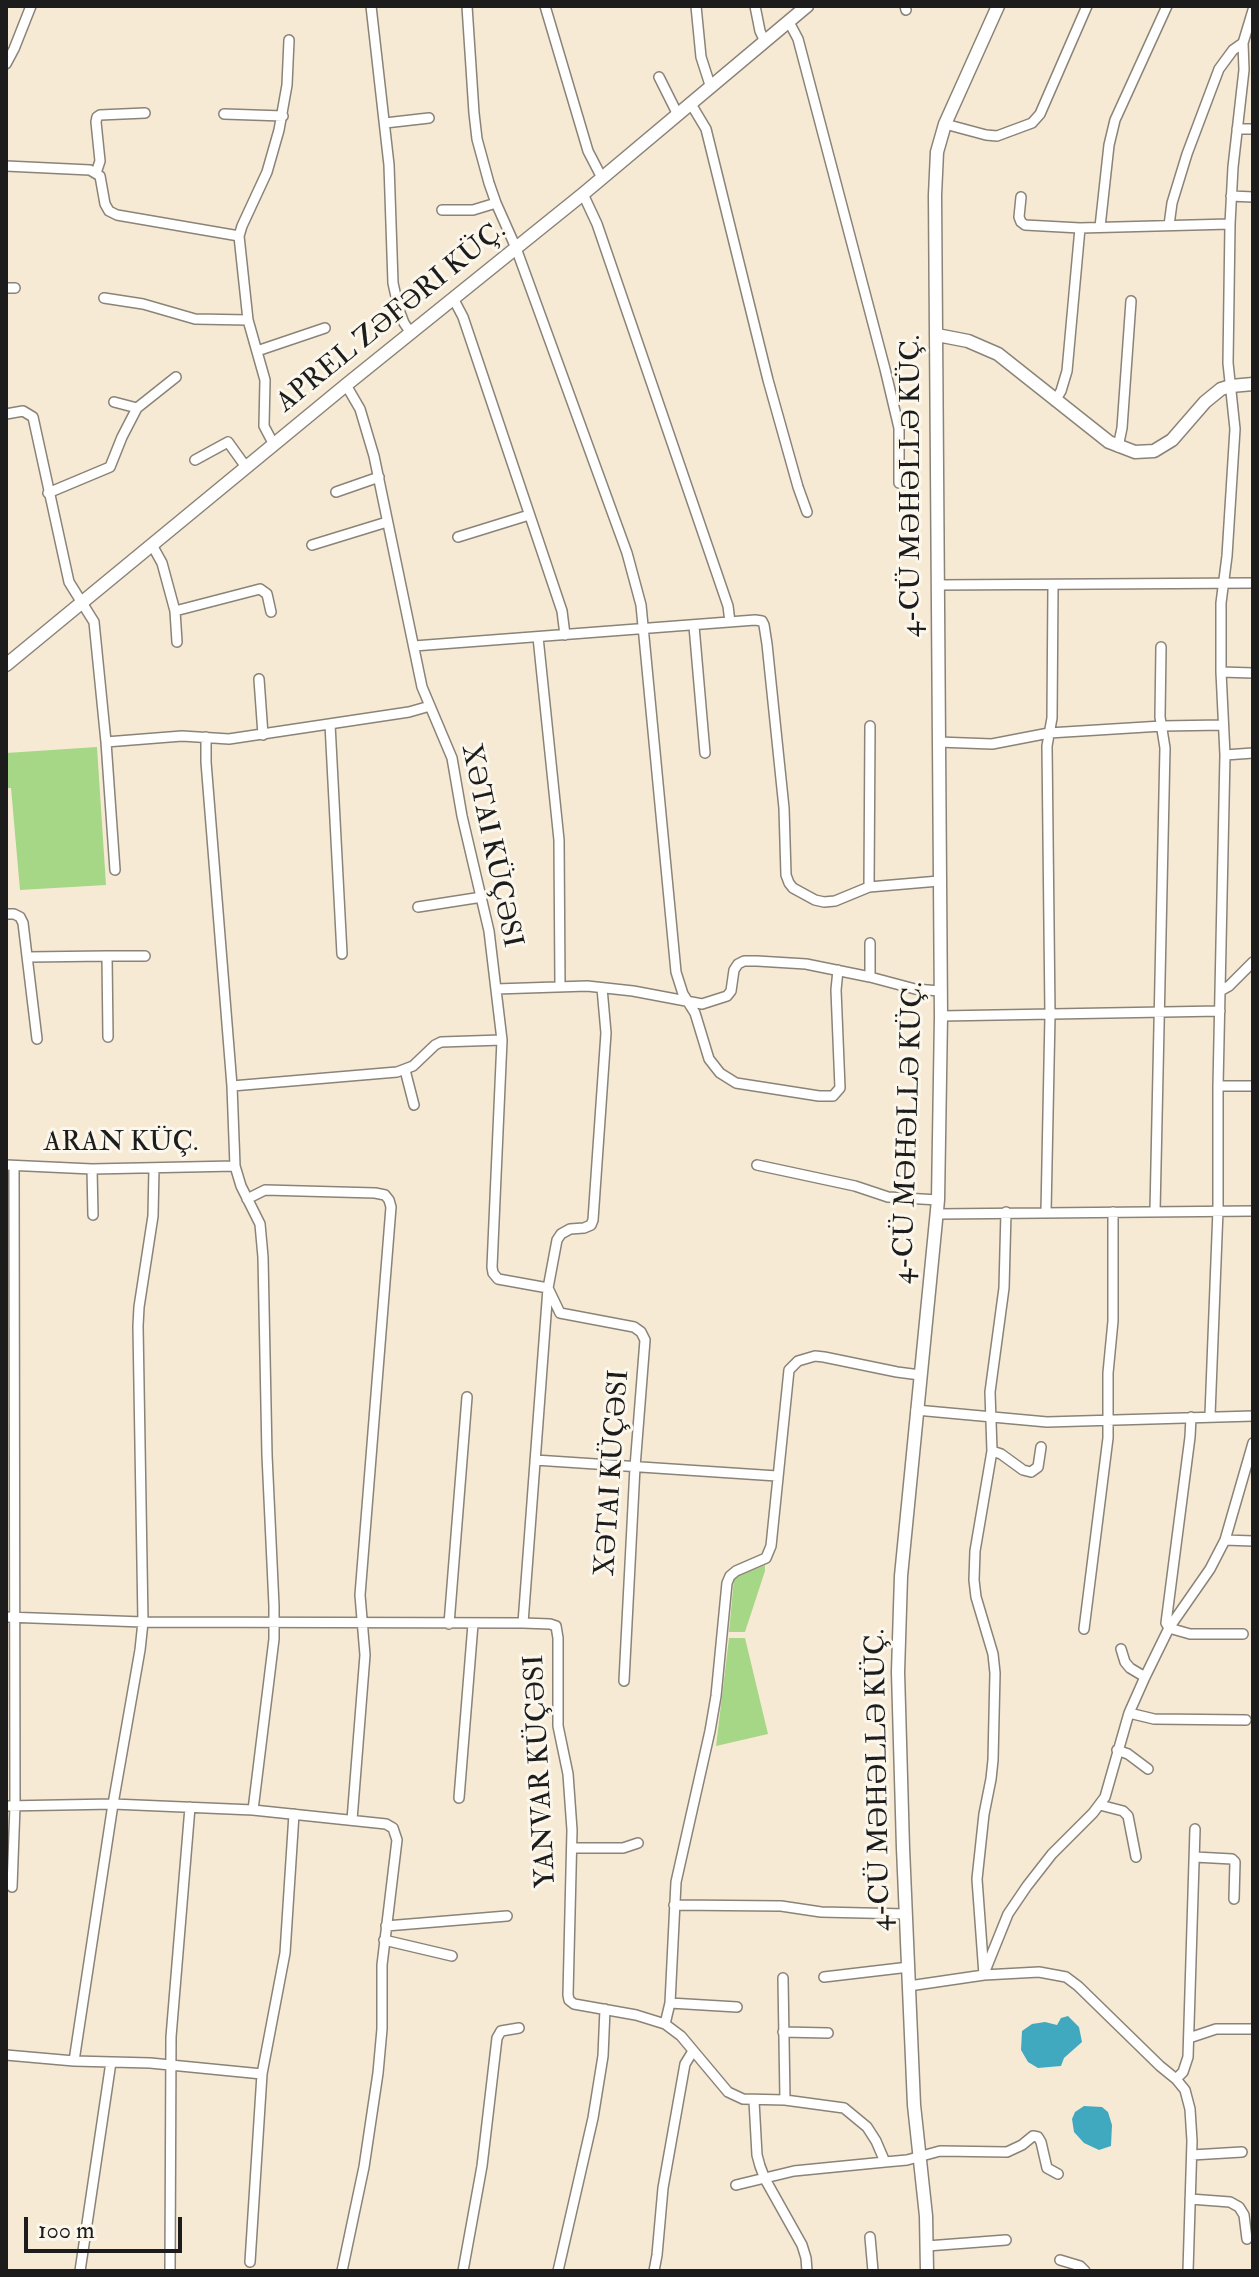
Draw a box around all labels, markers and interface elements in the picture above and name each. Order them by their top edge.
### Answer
street label: APREL ZƏFƏRI KÜÇ. [271,215,513,421]
street label: 4-CÜ MƏHƏLLƏ KÜÇ. [896,335,930,637]
street label: XƏTAI KÜÇƏSI [452,741,528,951]
street label: 4-CÜ MƏHƏLLƏ KÜÇ. [888,981,932,1285]
street label: ARAN KÜÇ. [43,1127,199,1161]
street label: XƏTAI KÜÇƏSI [590,1369,638,1577]
street label: 4-CÜ MƏHƏLLƏ KÜÇ. [861,1629,899,1931]
street label: YANVAR KÜÇƏSI [519,1654,565,1888]
scale bar [28,2201,186,2251]
text: 100 m [38,2215,95,2246]

